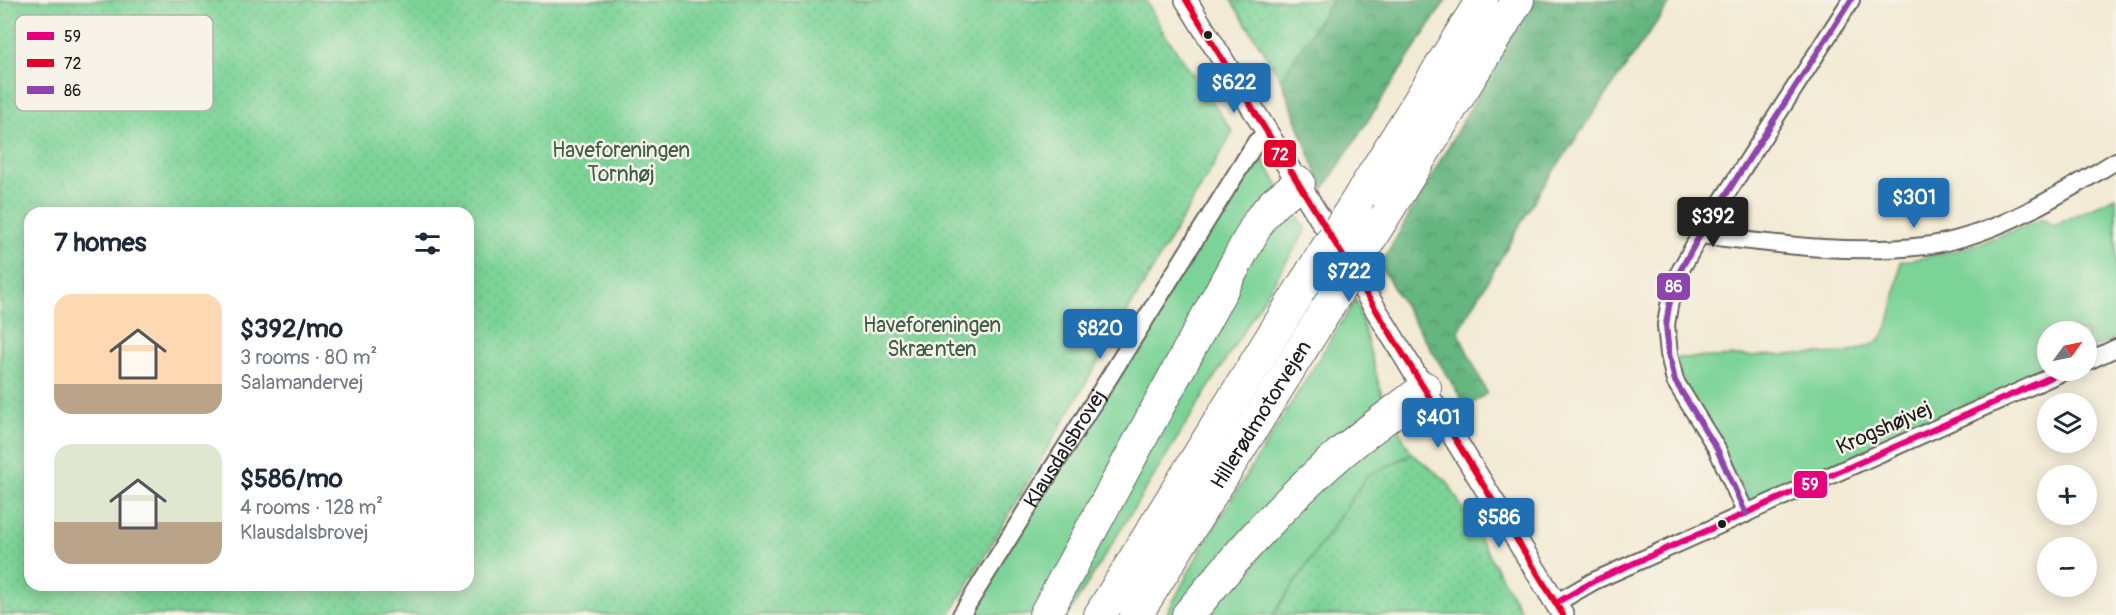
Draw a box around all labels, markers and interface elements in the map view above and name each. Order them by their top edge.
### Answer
legend [15,15,213,111]
text: 59 [64,27,81,47]
unlabelled marker [1202,29,1214,41]
text: 72 [64,54,81,74]
pin: $622 [1198,63,1270,114]
text: $622 [1212,70,1256,95]
text: 86 [64,81,81,101]
park label: Haveforeningen Tornhøj [552,137,690,188]
line badge: 72 [1263,139,1297,168]
text: 72 [1271,145,1289,165]
pin: $301 [1878,178,1950,229]
text: $301 [1892,185,1936,210]
pin: $392 [1677,197,1749,248]
text: $392 [1691,204,1735,229]
text: 7 homes [54,227,146,259]
icon: filters [411,227,444,260]
pin: $722 [1313,252,1385,303]
text: $722 [1327,259,1371,284]
line badge: 86 [1656,272,1691,301]
text: 86 [1665,277,1683,297]
pin: $820 [1064,309,1136,360]
park label: Haveforeningen Skrænten [863,312,1001,363]
text: $392/mo [240,313,343,345]
text: $820 [1077,316,1123,341]
icon: home [102,318,174,390]
north arrow [2037,321,2097,381]
map controls [2037,321,2097,597]
street label: Hillerødmotorvejen [1204,335,1317,494]
text: 3 rooms · 80 m² [240,345,377,370]
text: Salamandervej [240,370,363,395]
street label: Klausdalsbrovej [1018,384,1112,513]
button: layers [2037,393,2097,453]
street label: Krogshøjvej [1832,395,1936,461]
pin: $401 [1402,398,1474,449]
text: $401 [1416,405,1460,430]
text: $586/mo [240,463,343,495]
button: + [2037,465,2097,525]
icon: home [102,468,174,540]
line badge: 59 [1793,470,1828,499]
text: 59 [1802,475,1818,495]
text: 4 rooms · 128 m² [240,495,383,520]
pin: $586 [1463,498,1535,549]
text: $586 [1477,505,1521,530]
unlabelled marker [1716,518,1728,530]
text: Klausdalsbrovej [240,520,368,545]
button: − [2037,537,2097,597]

